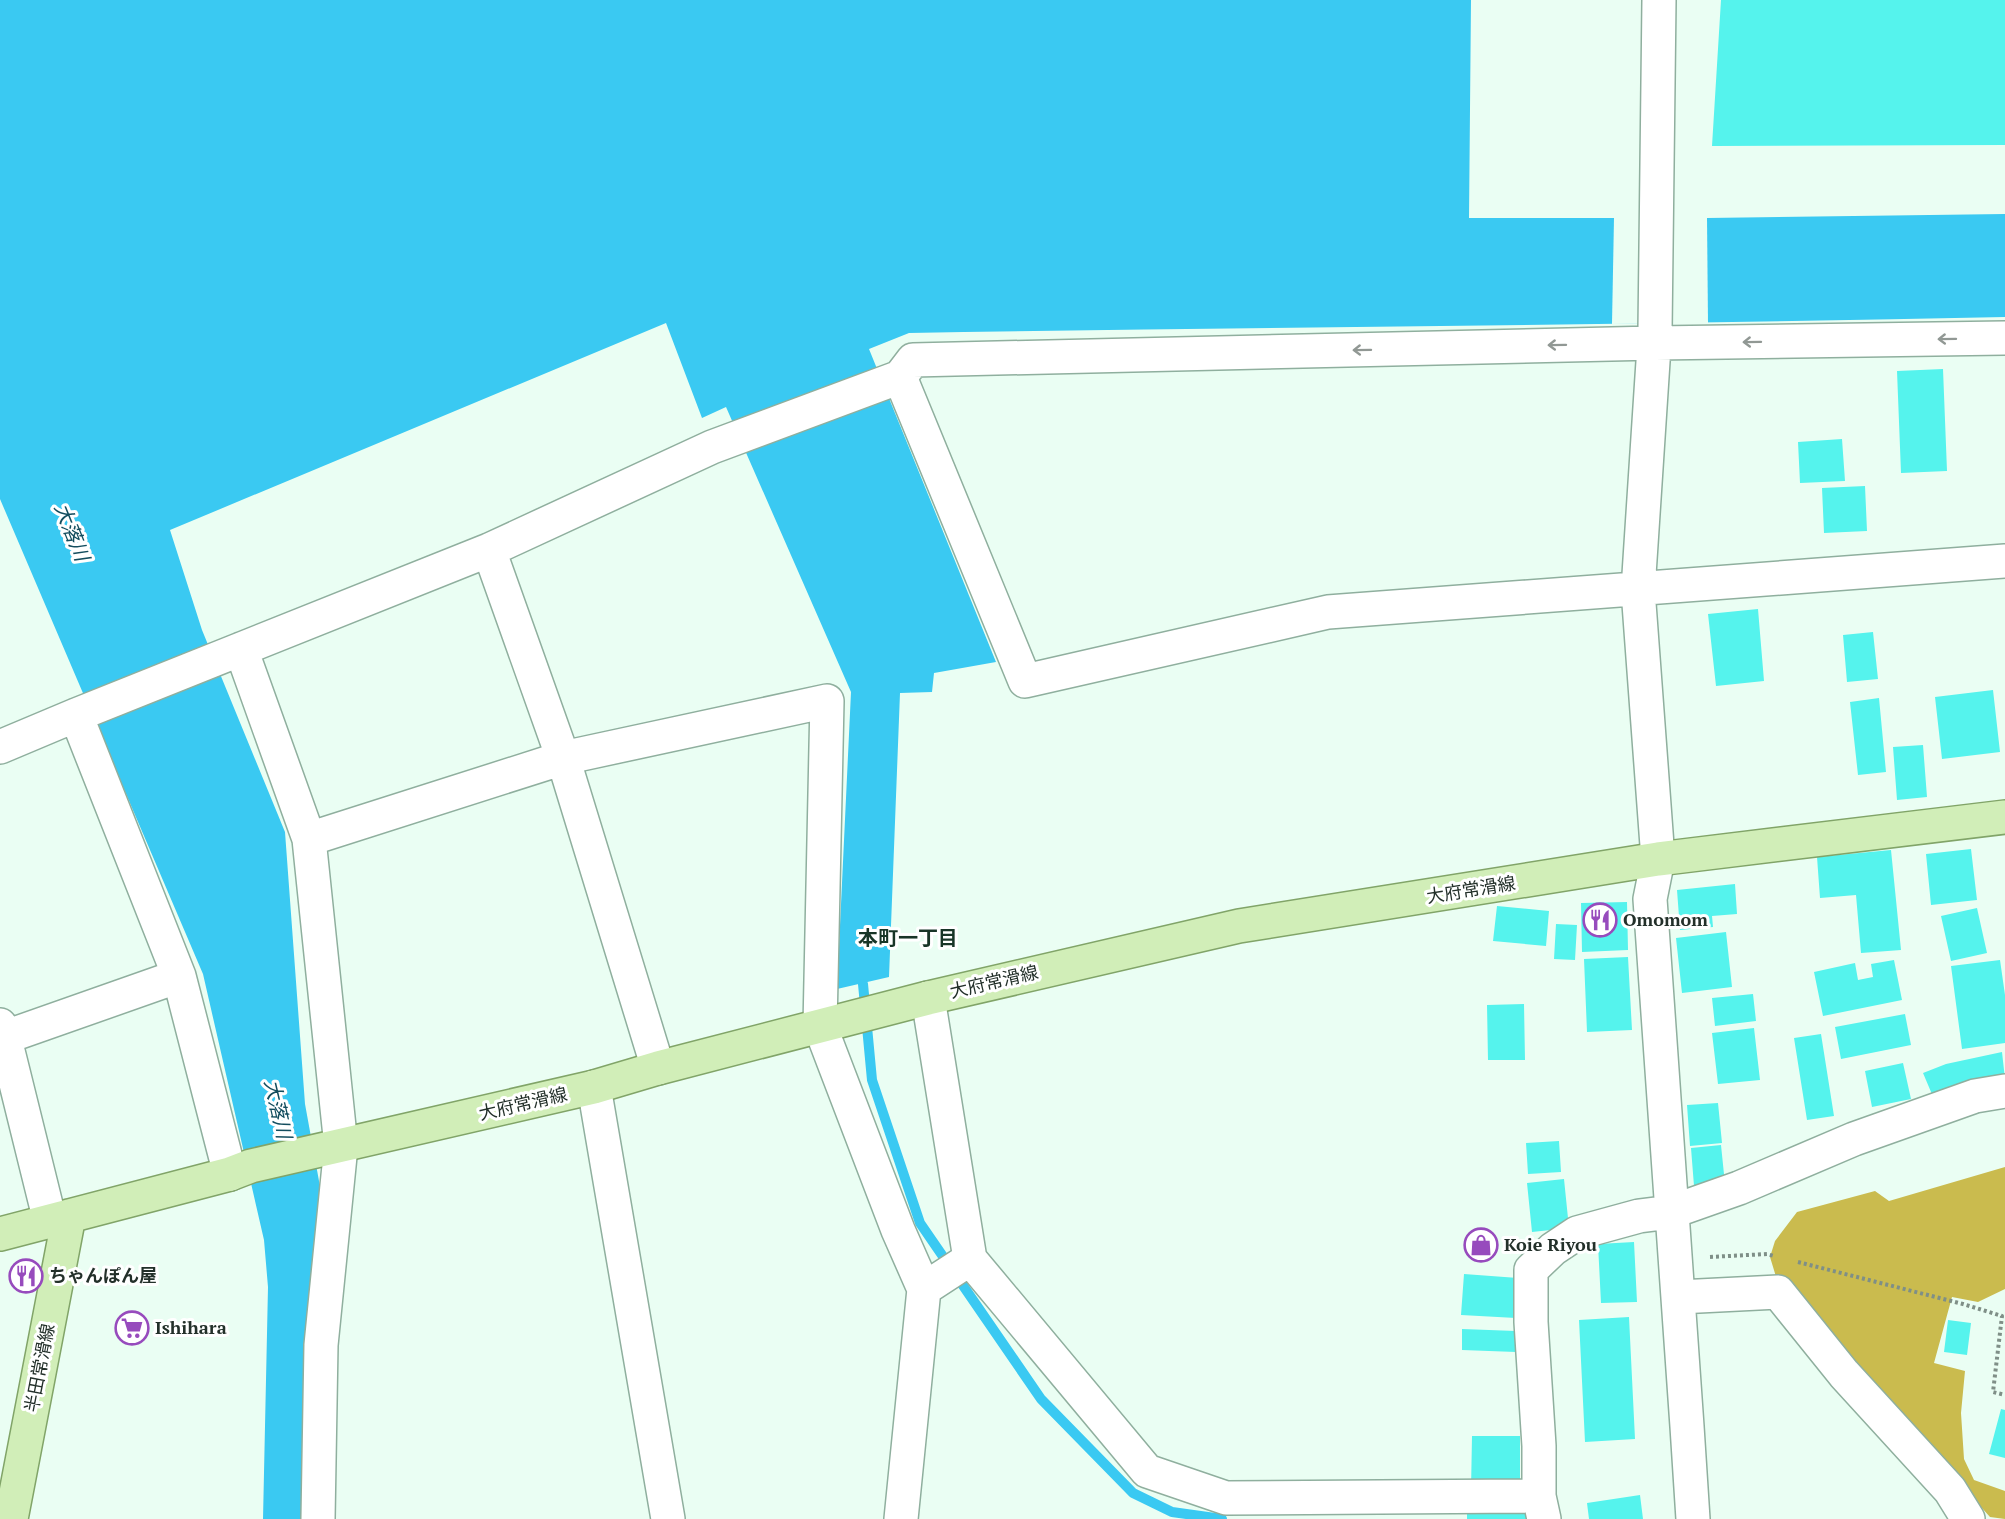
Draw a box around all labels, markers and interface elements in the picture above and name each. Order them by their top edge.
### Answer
one-way arrow [1937,333,1957,344]
one-way arrow [1742,336,1762,347]
one-way arrow [1547,340,1567,351]
one-way arrow [1352,344,1372,355]
water label: 大落川 [49,499,97,567]
street label: 大府常滑線 [1425,870,1517,908]
restaurant icon: Omomom [1582,902,1618,938]
place label: Omomom [1623,907,1708,931]
district label: 本町一丁目 [858,924,958,951]
street label: 大府常滑線 [947,959,1040,1003]
water label: 大落川 [259,1077,299,1143]
street label: 大府常滑線 [476,1081,569,1125]
shop icon: Koie Riyou [1463,1227,1499,1263]
place label: Koie Riyou [1504,1232,1597,1256]
restaurant icon: ちゃんぽん屋 [8,1258,44,1294]
place label: ちゃんぽん屋 [49,1263,157,1287]
supermarket icon: Ishihara [114,1310,150,1346]
place label: Ishihara [155,1315,227,1339]
street label: 半田常滑線 [19,1321,59,1414]

